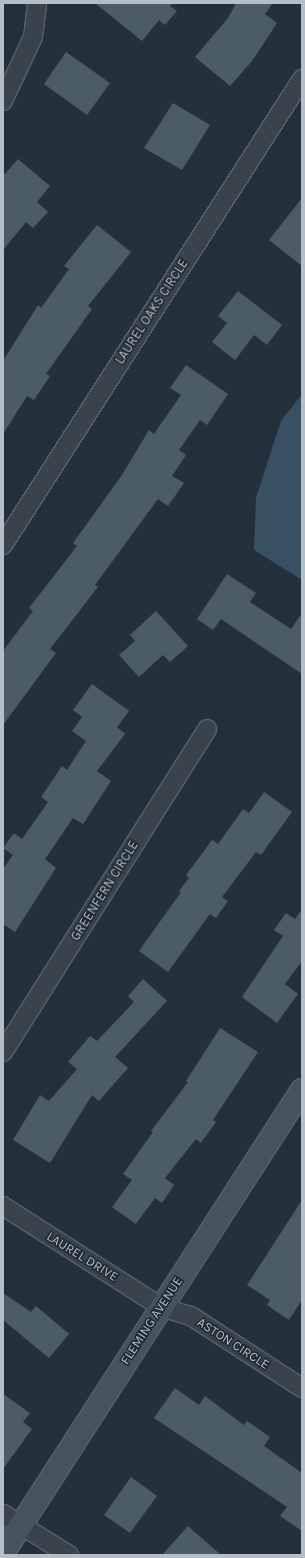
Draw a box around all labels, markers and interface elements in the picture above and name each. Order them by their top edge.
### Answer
street label: LAUREL OAKS CIRCLE [112,257,192,367]
street label: GREENFERN CIRCLE [68,838,142,944]
street label: LAUREL DRIVE [43,1229,121,1285]
street label: FLEMING AVENUE [118,1274,186,1368]
street label: ASTON CIRCLE [194,1315,272,1373]

